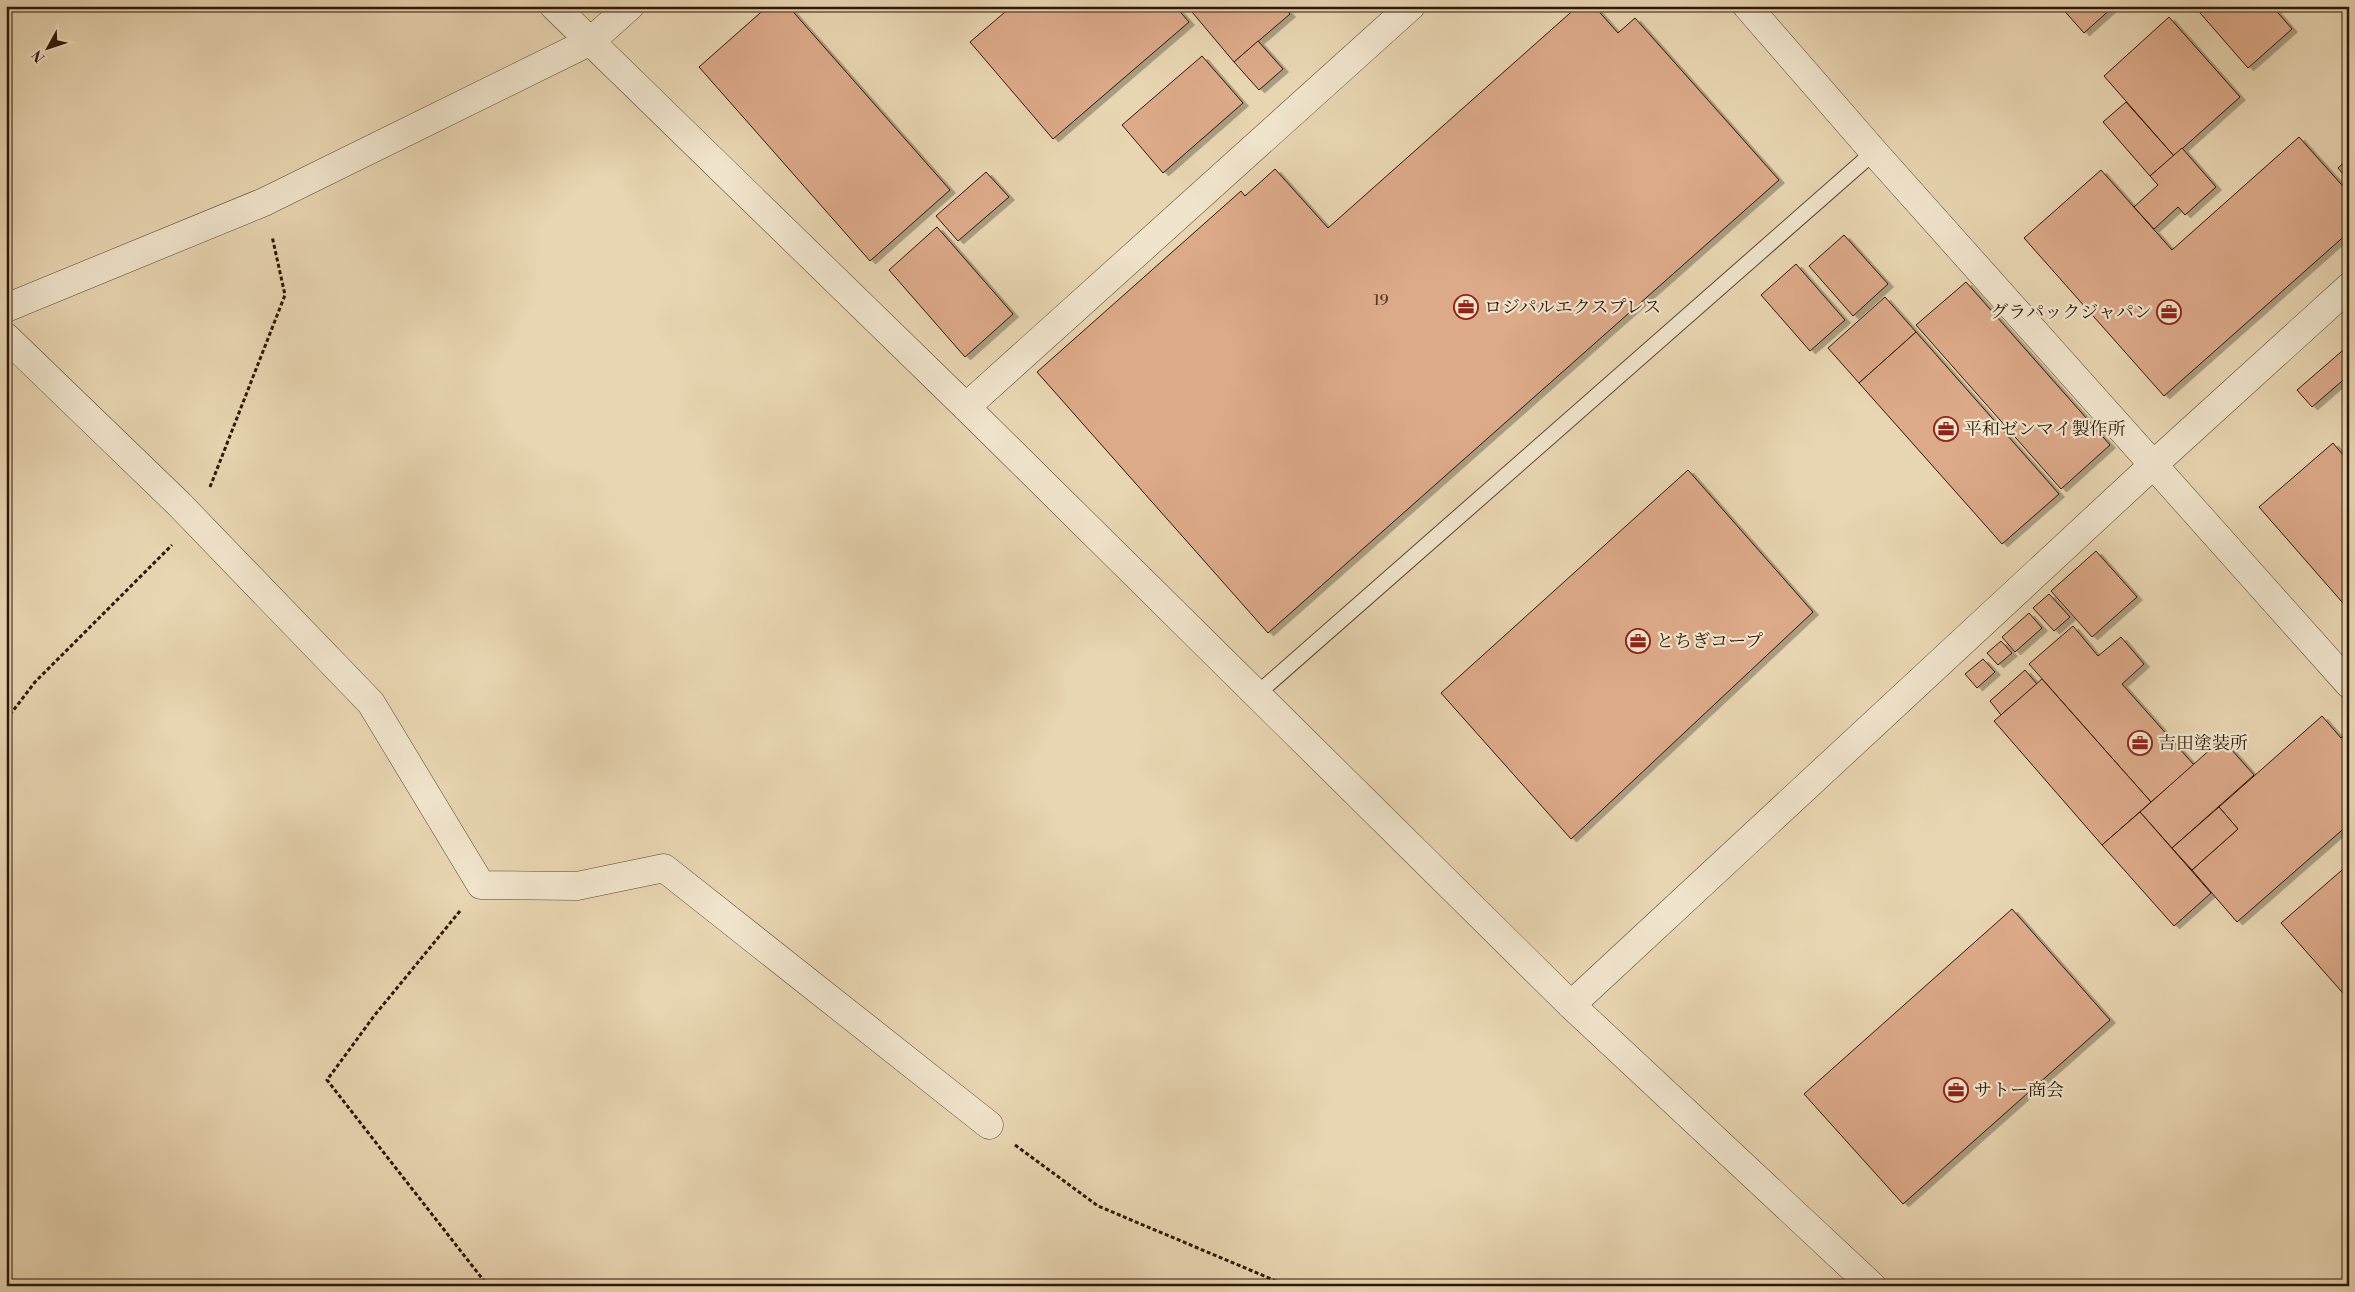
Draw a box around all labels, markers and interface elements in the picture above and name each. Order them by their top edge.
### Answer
north arrow [22,22,72,72]
text: N [28,46,49,66]
house number: 19 [1373,291,1389,310]
office icon: ロジパルエクスプレス [1453,294,1479,320]
place label: ロジパルエクスプレス [1484,296,1661,319]
office icon: グラパックジャパン [2156,299,2182,325]
place label: グラパックジャパン [1990,301,2152,324]
office icon: 平和ゼンマイ製作所 [1933,416,1959,442]
place label: 平和ゼンマイ製作所 [1964,418,2126,441]
office icon: とちぎコープ [1625,628,1651,654]
place label: とちぎコープ [1656,630,1763,653]
office icon: 吉田塗装所 [2127,730,2153,756]
place label: 吉田塗装所 [2158,732,2248,755]
office icon: サトー商会 [1943,1077,1969,1103]
place label: サトー商会 [1974,1079,2064,1102]

